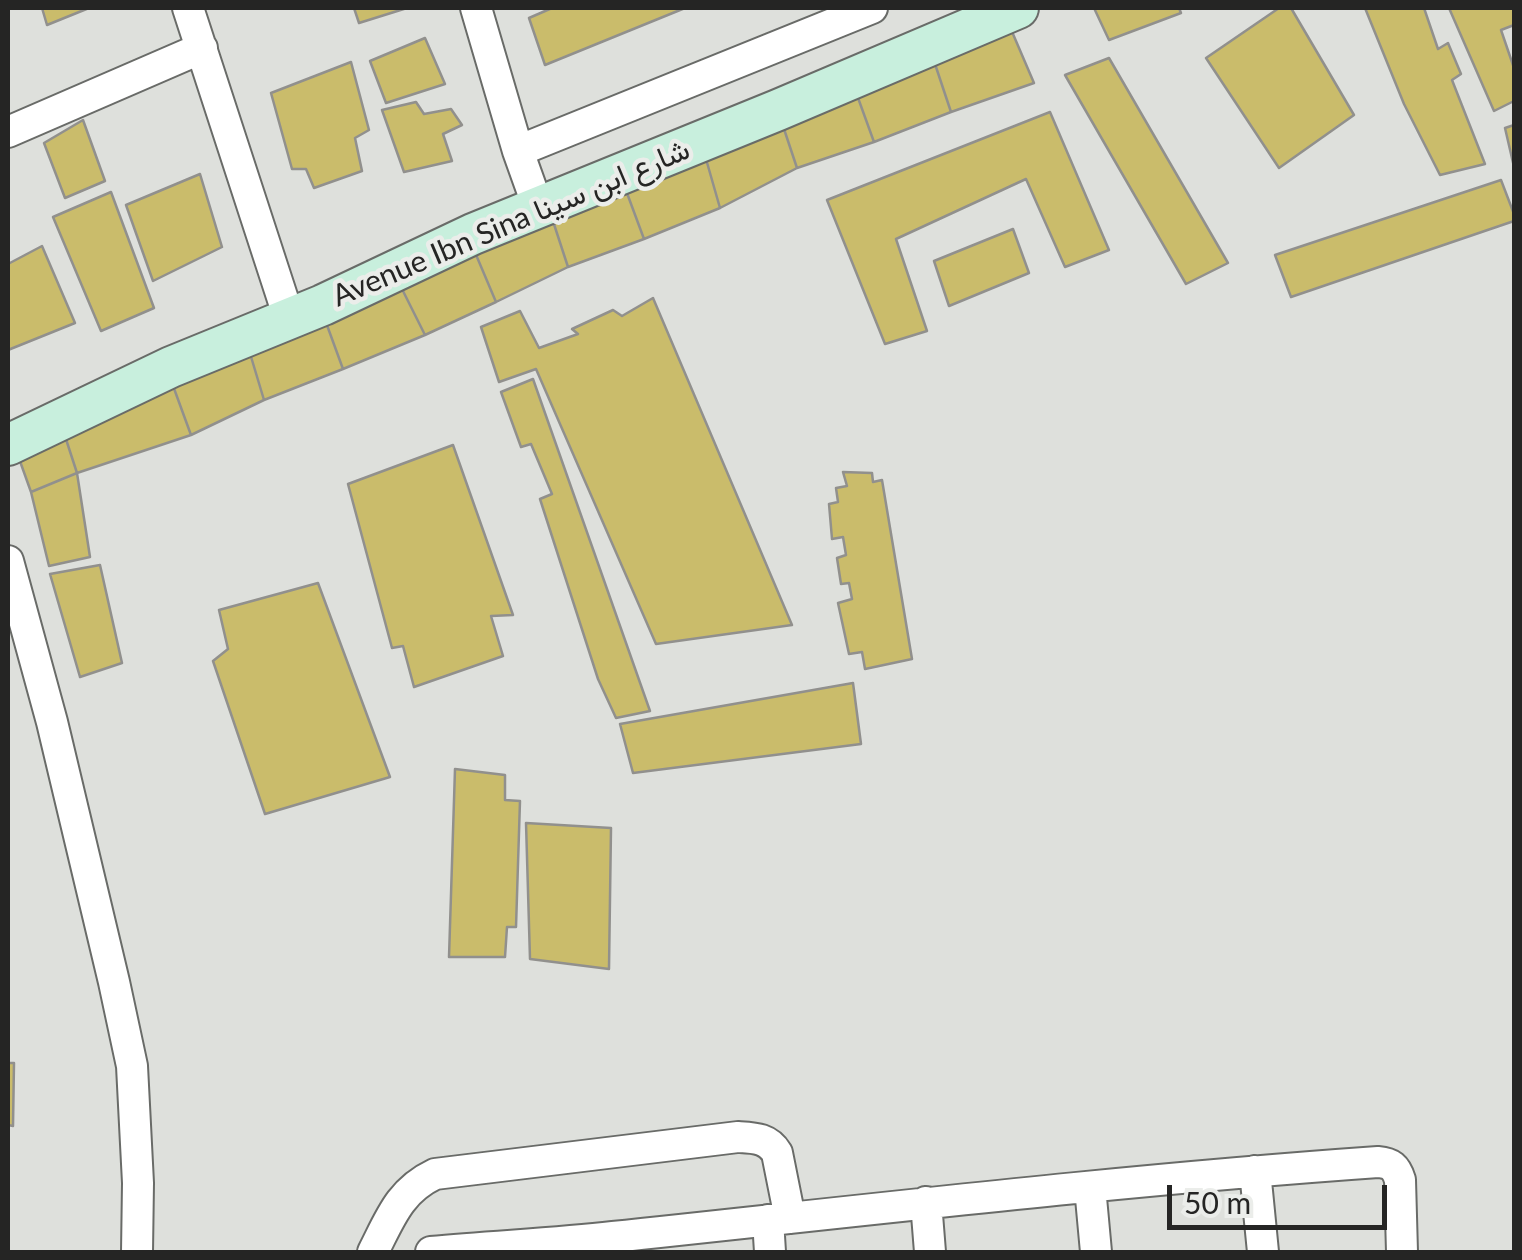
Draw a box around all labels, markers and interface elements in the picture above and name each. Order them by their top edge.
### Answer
street label: Avenue Ibn Sina شارع ابن سينا [327,131,695,315]
scale bar [1172,1165,1392,1227]
text: 50 m [1184,1184,1251,1220]

